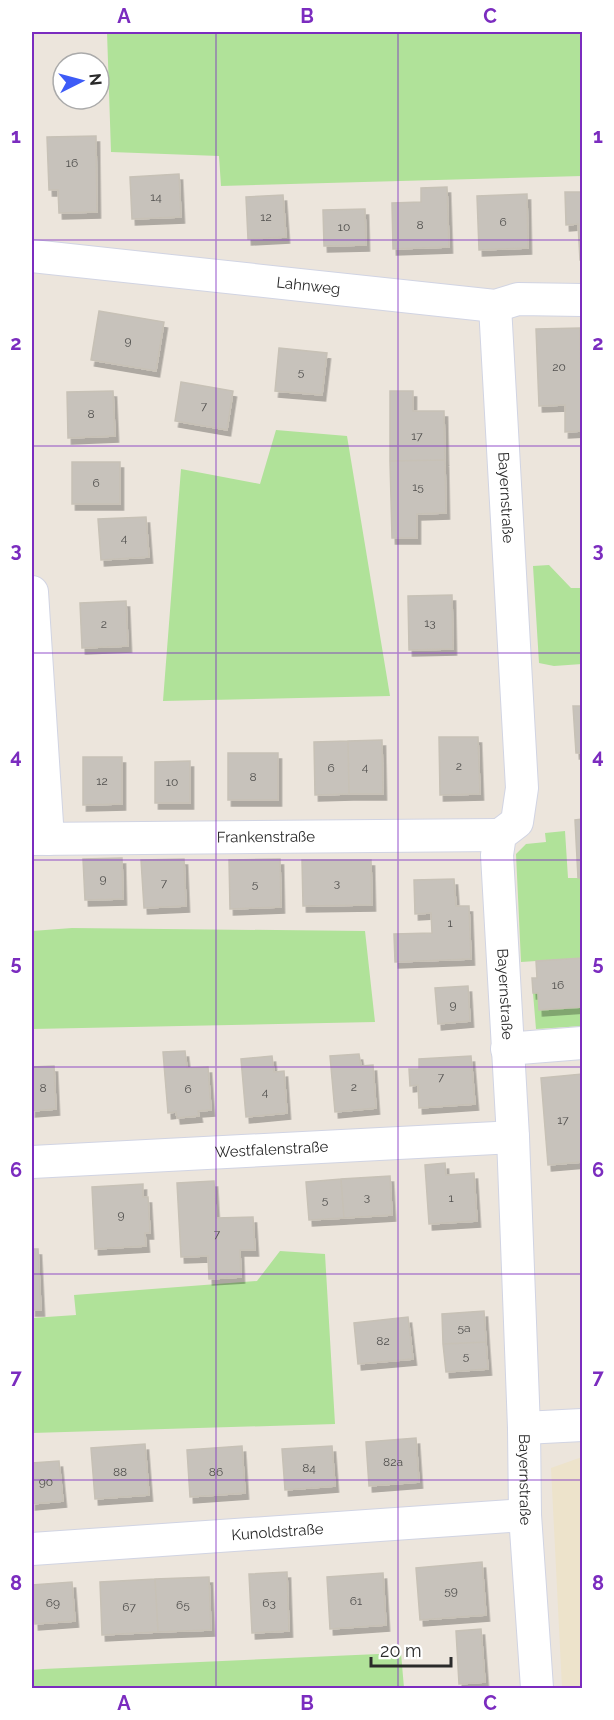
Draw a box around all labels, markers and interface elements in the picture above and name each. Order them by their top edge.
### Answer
text: A [117,4,131,28]
text: B [300,4,314,28]
text: C [483,4,497,28]
north arrow [51,51,111,111]
text: N [85,72,106,87]
text: 1 [11,124,21,148]
text: 1 [593,124,603,148]
house number: 16 [66,156,78,170]
house number: 14 [150,190,162,204]
house number: 12 [260,210,272,224]
house number: 6 [499,215,507,229]
house number: 8 [416,218,424,232]
house number: 10 [338,220,350,234]
street label: Lahnweg [275,273,341,298]
text: 2 [10,331,22,355]
text: 2 [592,331,604,355]
house number: 9 [124,334,132,348]
house number: 20 [552,360,566,374]
house number: 5 [298,365,305,379]
house number: 7 [201,399,208,413]
house number: 8 [87,407,95,421]
house number: 17 [411,429,423,443]
street label: Bayernstraße [494,452,517,544]
house number: 6 [92,476,100,490]
house number: 15 [412,480,424,494]
house number: 4 [121,531,128,545]
text: 3 [10,538,22,562]
text: 3 [592,538,604,562]
house number: 13 [424,616,436,630]
house number: 2 [101,617,107,631]
text: 4 [10,744,22,768]
text: 4 [592,744,604,768]
house number: 2 [456,759,462,773]
house number: 4 [362,760,369,774]
house number: 6 [327,761,335,775]
house number: 8 [249,770,257,784]
house number: 12 [96,774,108,788]
house number: 10 [166,775,178,789]
street label: Frankenstraße [217,828,315,846]
house number: 9 [99,872,107,886]
house number: 7 [161,876,168,890]
house number: 3 [334,876,340,890]
house number: 5 [252,877,259,891]
house number: 1 [447,916,453,930]
street label: Bayernstraße [493,948,516,1040]
text: 5 [10,951,22,975]
text: 5 [592,951,604,975]
house number: 16 [552,978,564,992]
house number: 9 [449,998,457,1012]
house number: 7 [438,1070,445,1084]
house number: 2 [351,1080,357,1094]
house number: 8 [39,1081,47,1095]
house number: 6 [184,1082,192,1096]
house number: 4 [262,1085,269,1099]
house number: 17 [557,1113,569,1127]
street label: Westfalenstraße [215,1138,329,1161]
text: 6 [10,1158,22,1182]
text: 6 [592,1158,604,1182]
house number: 3 [364,1190,370,1204]
house number: 1 [448,1191,454,1205]
house number: 5 [322,1193,329,1207]
house number: 9 [117,1208,125,1222]
house number: 7 [214,1227,221,1241]
house number: 5a [457,1321,471,1335]
house number: 82 [376,1334,390,1348]
house number: 5 [463,1349,470,1363]
text: 7 [10,1365,22,1389]
text: 7 [592,1365,604,1389]
street label: Bayernstraße [515,1434,535,1526]
house number: 82a [383,1455,403,1469]
house number: 84 [302,1461,316,1475]
house number: 88 [113,1465,127,1479]
house number: 86 [209,1465,223,1479]
house number: 90 [39,1475,53,1489]
street label: Kunoldstraße [231,1520,324,1544]
text: 8 [10,1571,22,1595]
text: 8 [592,1571,604,1595]
house number: 59 [444,1584,458,1598]
house number: 61 [350,1594,362,1608]
house number: 69 [46,1596,60,1610]
house number: 63 [262,1596,276,1610]
house number: 65 [176,1598,190,1612]
house number: 67 [122,1600,136,1614]
scale bar [371,1630,450,1668]
text: 20 m [380,1640,422,1661]
text: A [117,1691,131,1715]
text: B [300,1691,314,1715]
text: C [483,1691,497,1715]

